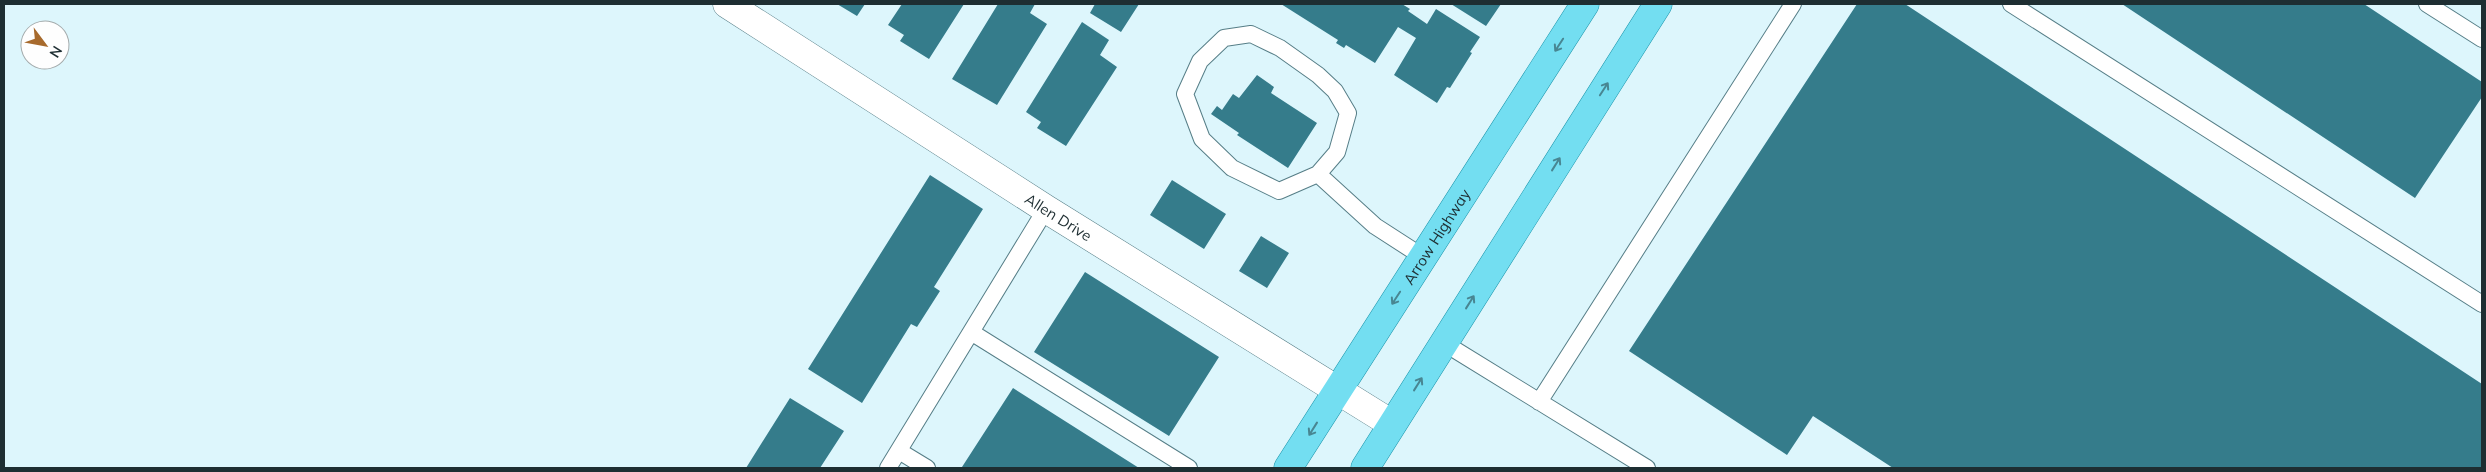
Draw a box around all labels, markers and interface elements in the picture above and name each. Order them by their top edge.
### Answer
north arrow [20,20,70,70]
one-way arrow [1553,37,1563,51]
text: N [46,43,66,61]
one-way arrow [1599,83,1609,97]
one-way arrow [1551,157,1562,171]
street label: Arrow Highway [1399,185,1474,288]
street label: Allen Drive [1022,189,1096,245]
one-way arrow [1391,291,1401,305]
one-way arrow [1465,295,1475,309]
one-way arrow [1414,377,1424,391]
one-way arrow [1308,422,1318,436]

